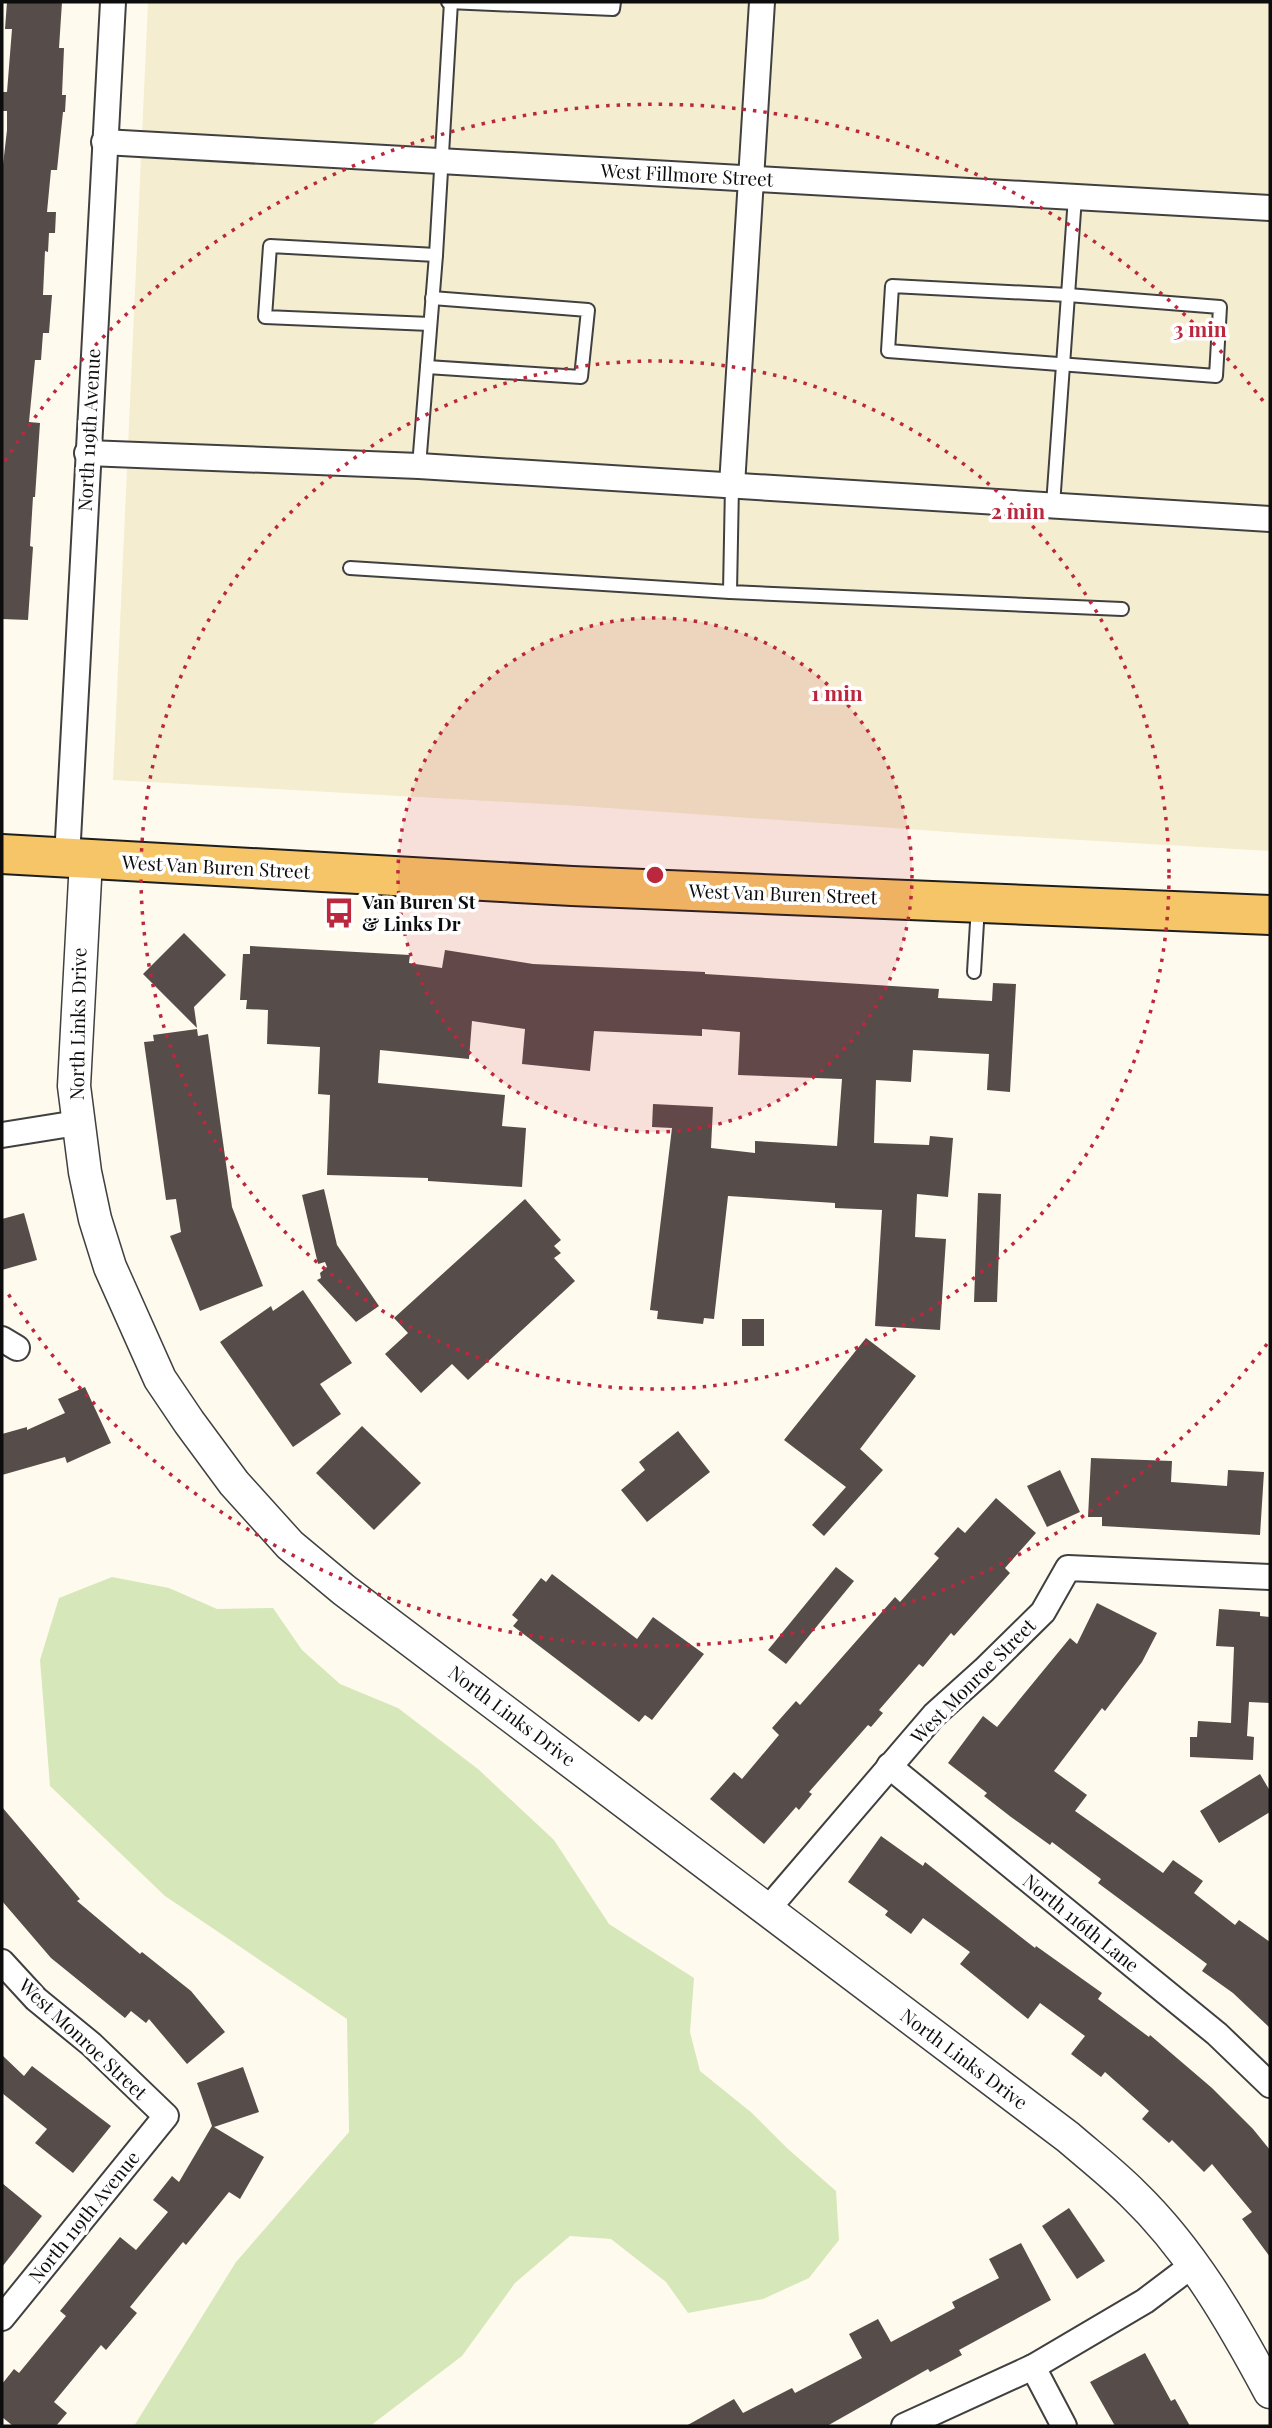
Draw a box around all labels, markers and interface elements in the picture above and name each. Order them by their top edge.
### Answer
street label: West Fillmore Street [599,156,774,192]
text: 3 min [1173,314,1227,342]
street label: North 119th Avenue [71,348,105,512]
text: 2 min [991,496,1045,524]
text: 1 min [811,678,863,706]
street label: West Van Buren Street [120,848,311,884]
centre of rings [643,863,667,887]
street label: West Van Buren Street [687,877,878,909]
place label: Van Buren St & Links Dr [361,888,476,936]
bus stop icon: Van Buren St & Links Dr [322,896,356,930]
street label: North Links Drive [63,947,91,1101]
street label: West Monroe Street [903,1612,1041,1749]
street label: North Links Drive [444,1659,581,1772]
street label: North 116th Lane [1018,1867,1145,1977]
street label: West Monroe Street [13,1971,154,2105]
street label: North Links Drive [896,2002,1033,2115]
street label: North 119th Avenue [22,2145,145,2288]

